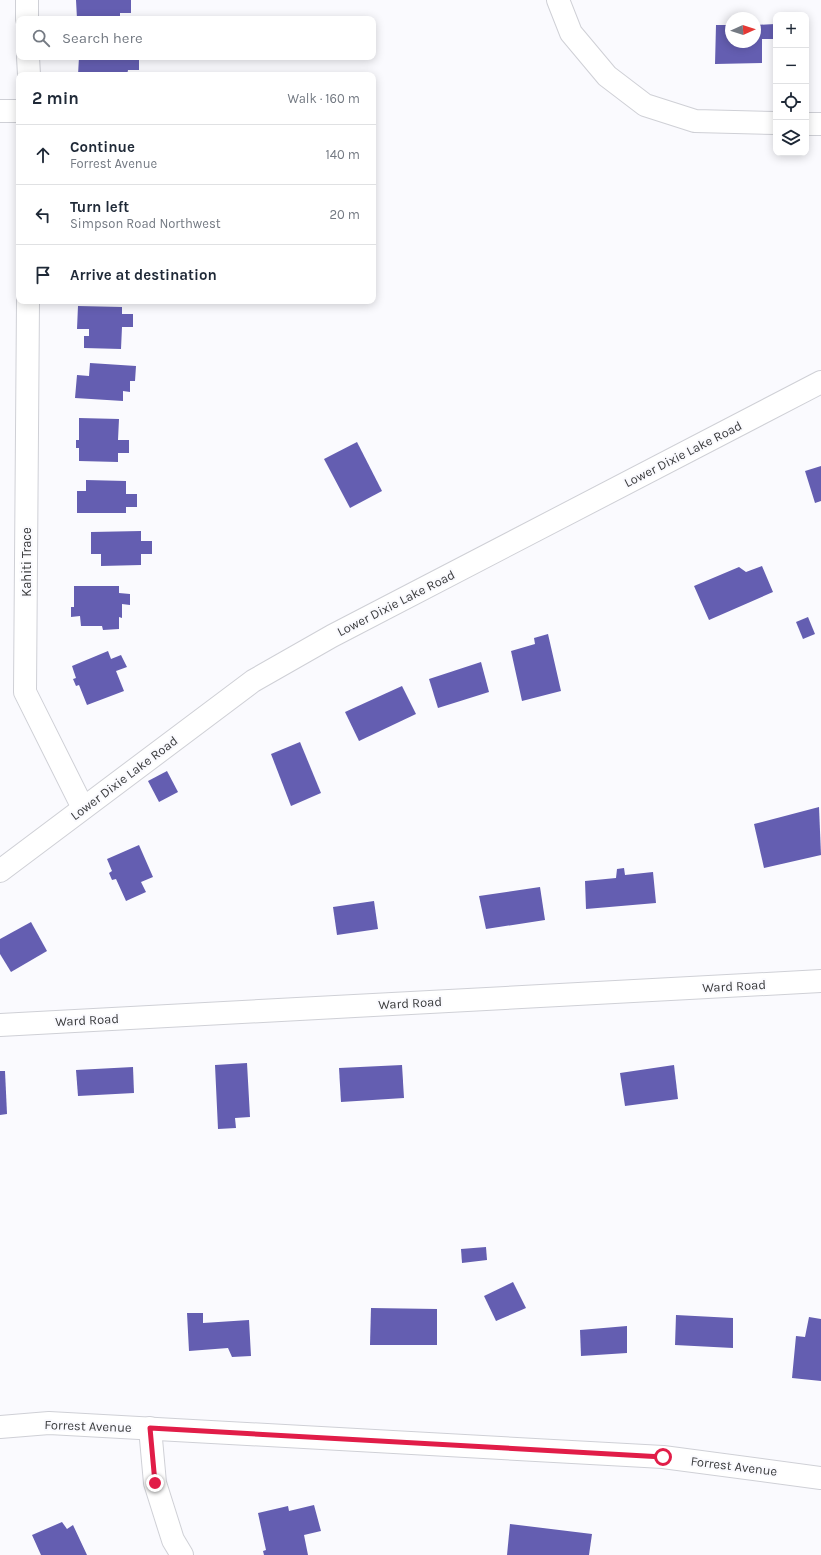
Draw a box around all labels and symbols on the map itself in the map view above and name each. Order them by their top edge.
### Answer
north arrow [725,12,761,48]
street label: Lower Dixie Lake Road [622,418,744,490]
street label: Kahiti Trace [19,527,34,597]
street label: Lower Dixie Lake Road [335,567,457,639]
street label: Lower Dixie Lake Road [68,733,180,823]
street label: Ward Road [702,977,766,995]
street label: Ward Road [378,994,442,1012]
street label: Ward Road [55,1011,119,1029]
street label: Forrest Avenue [44,1417,132,1435]
route start [654,1448,672,1466]
street label: Forrest Avenue [690,1453,779,1479]
route end [146,1474,164,1492]

